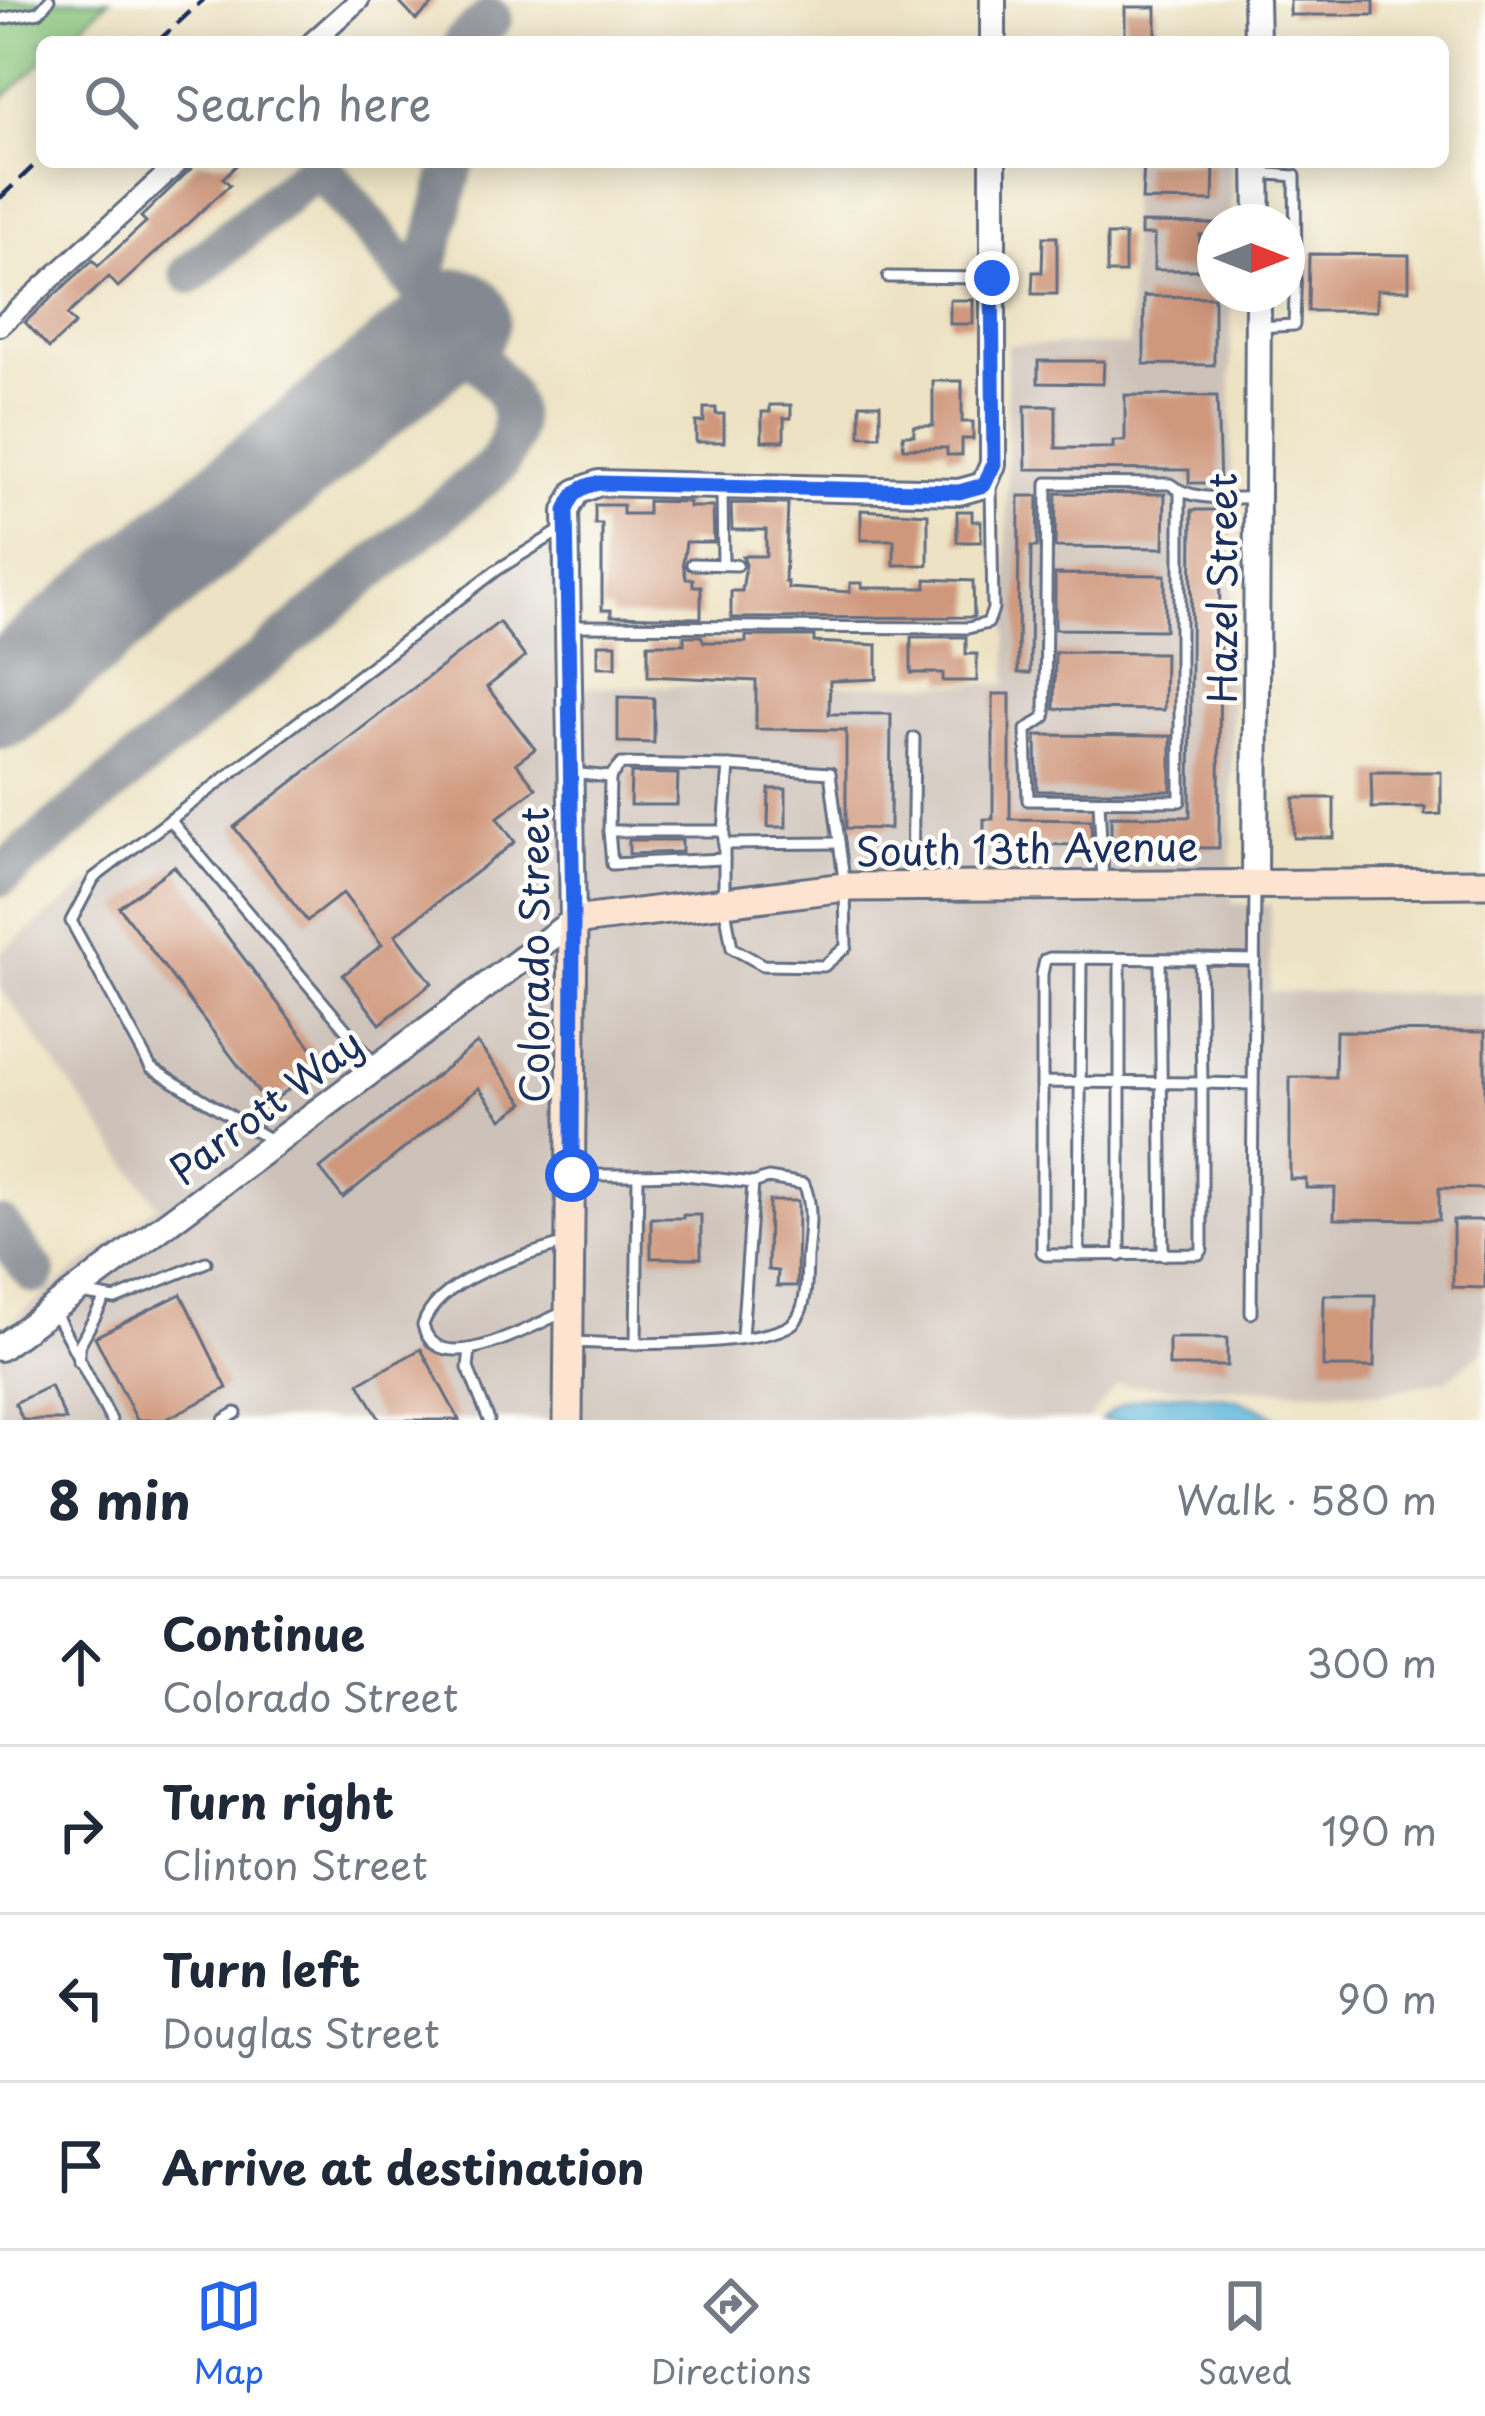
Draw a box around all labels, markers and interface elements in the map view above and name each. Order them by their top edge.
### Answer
search box [36,36,1449,168]
text: Search here [174,68,431,136]
icon: search [78,69,144,135]
north arrow [1197,204,1305,312]
route end [965,251,1019,305]
street label: Hazel Street [1191,472,1250,704]
street label: Colorado Street [503,807,562,1103]
street label: South 13th Avenue [855,815,1199,879]
street label: Parrott Way [156,1013,374,1197]
route start [545,1148,599,1202]
text: 8 min [48,1460,191,1537]
text: Walk · 580 m [1176,1469,1437,1528]
text: Continue [162,1598,365,1666]
icon: ahead [48,1629,114,1695]
text: 300 m [1306,1632,1437,1691]
text: Colorado Street [162,1666,458,1725]
text: Turn right [162,1766,394,1834]
icon: right [48,1797,114,1863]
text: 190 m [1321,1800,1437,1859]
text: Clinton Street [162,1834,428,1893]
text: Turn left [162,1934,361,2002]
icon: left [48,1965,114,2031]
text: 90 m [1337,1968,1437,2027]
text: Douglas Street [162,2002,440,2061]
text: Arrive at destination [162,2132,645,2200]
icon: arrive [48,2133,114,2199]
tab: Map [193,2273,264,2395]
tab: Directions [651,2273,811,2395]
tab: Saved [1198,2273,1292,2395]

